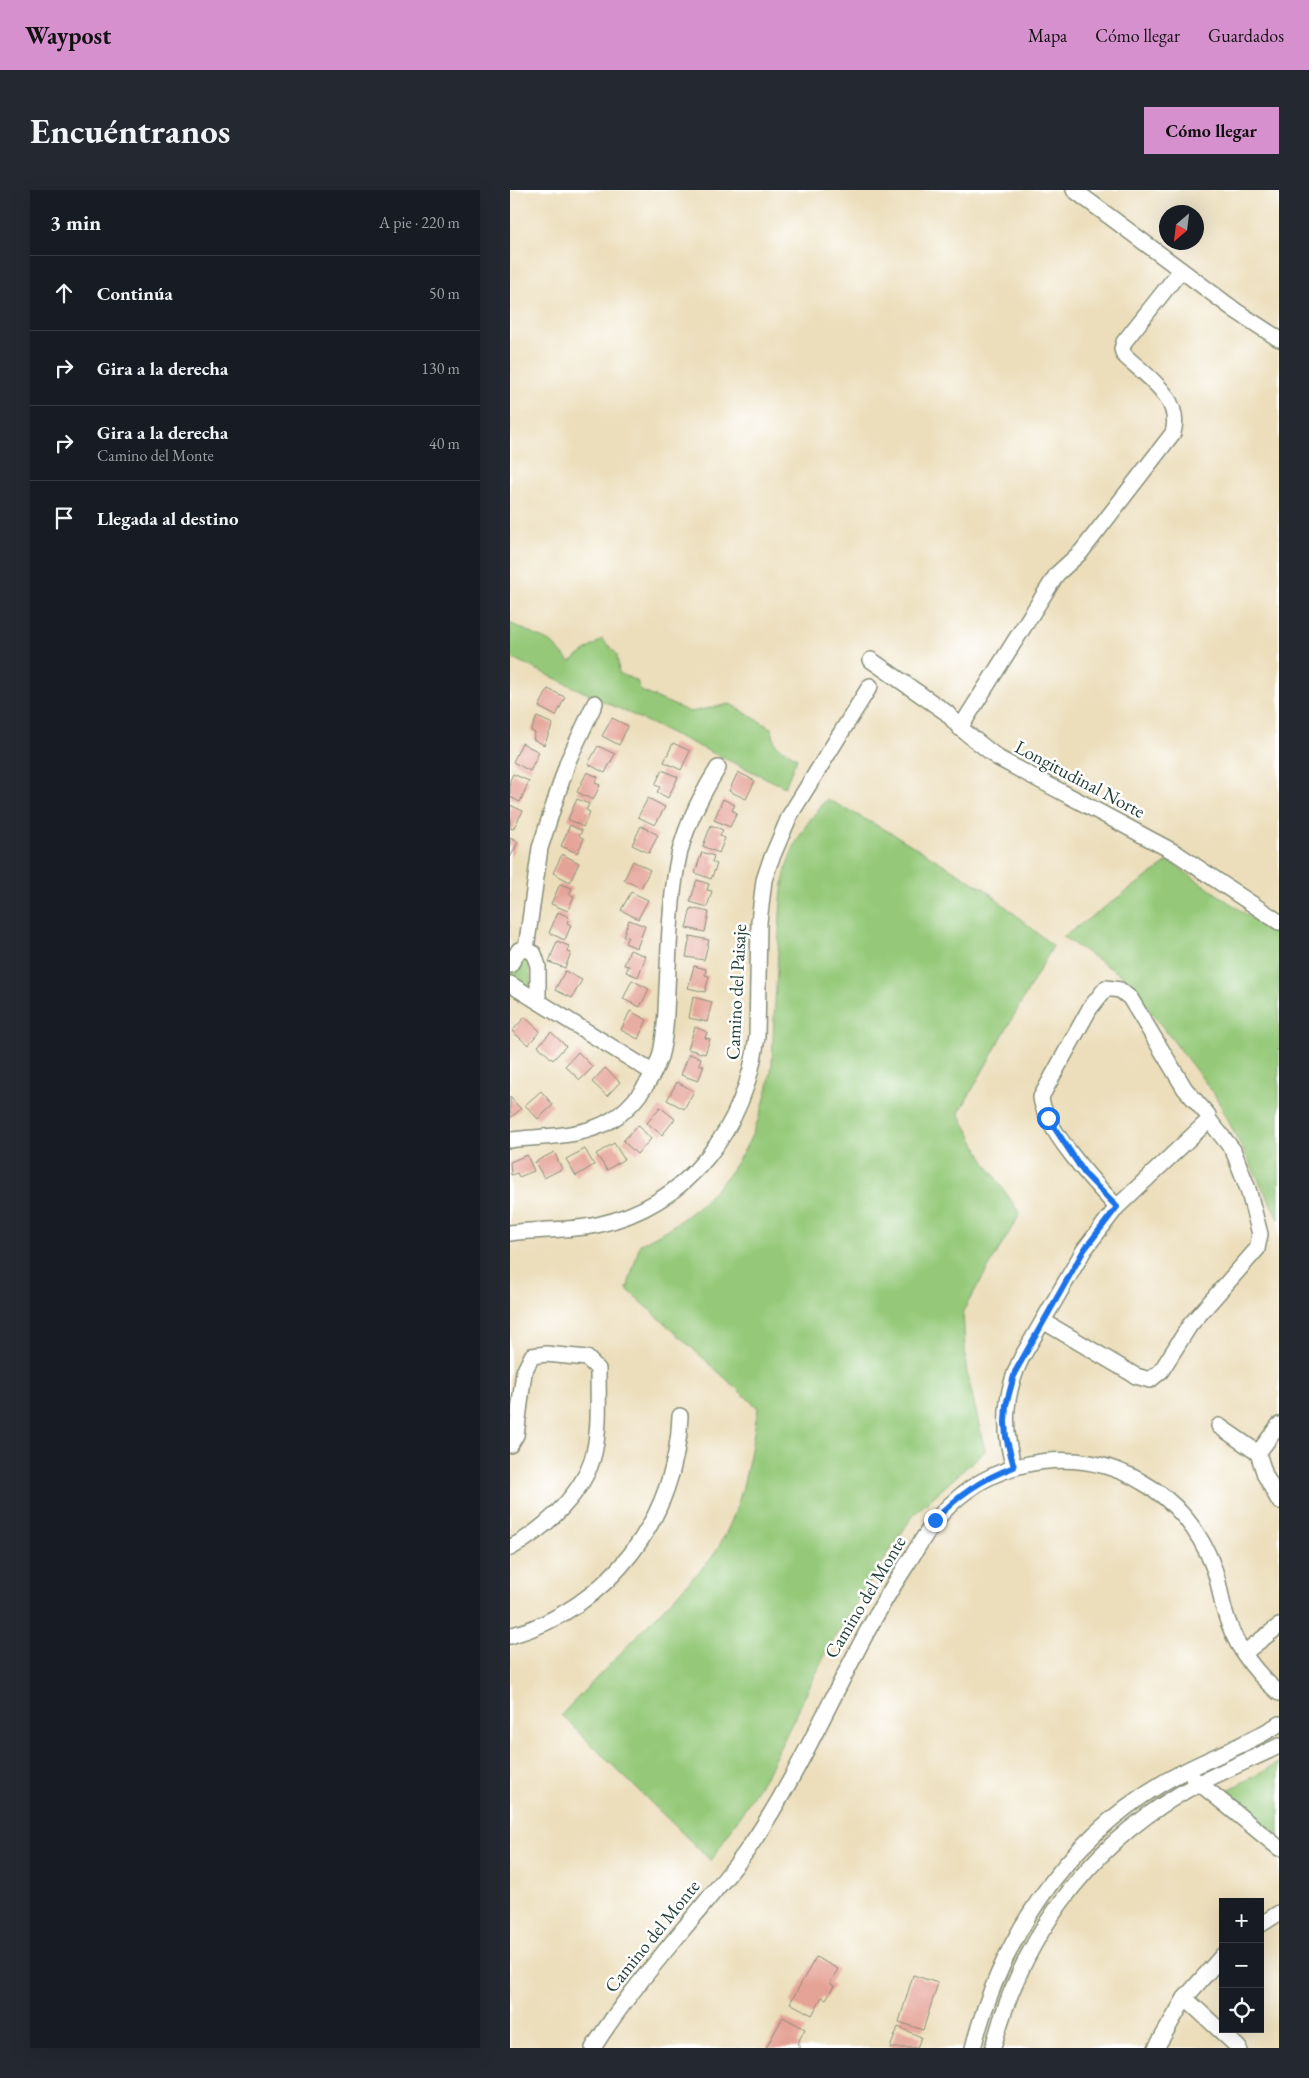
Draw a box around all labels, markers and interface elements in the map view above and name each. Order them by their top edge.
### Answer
text: Waypost [25,20,111,51]
text: Mapa [1028,24,1067,47]
text: Cómo llegar [1095,24,1180,47]
text: Guardados [1208,24,1284,47]
button: Cómo llegar [1144,107,1279,154]
text: Encuéntranos [30,108,230,153]
north arrow [1159,205,1204,250]
text: 3 min [50,209,101,236]
text: A pie · 220 m [379,212,460,233]
icon: ahead [50,279,78,307]
text: Continúa [97,281,173,306]
text: 50 m [429,283,460,304]
icon: right [50,354,78,382]
text: Gira a la derecha [97,356,228,381]
text: 130 m [421,358,460,379]
text: Gira a la derecha [97,420,228,445]
icon: right [50,429,78,457]
text: 40 m [429,433,460,454]
text: Camino del Monte [97,445,214,466]
icon: arrive [50,504,78,532]
text: Llegada al destino [97,506,239,531]
street label: Longitudinal Norte [1011,734,1149,824]
street label: Camino del Paisaje [720,923,752,1061]
route start [1037,1107,1060,1130]
route end [924,1509,947,1532]
street label: Camino del Monte [819,1531,911,1663]
street label: Camino del Monte [599,1874,705,1998]
map controls [1219,1898,1264,2033]
button: + [1219,1898,1264,1943]
button: − [1219,1943,1264,1988]
button: locate [1219,1988,1264,2033]

